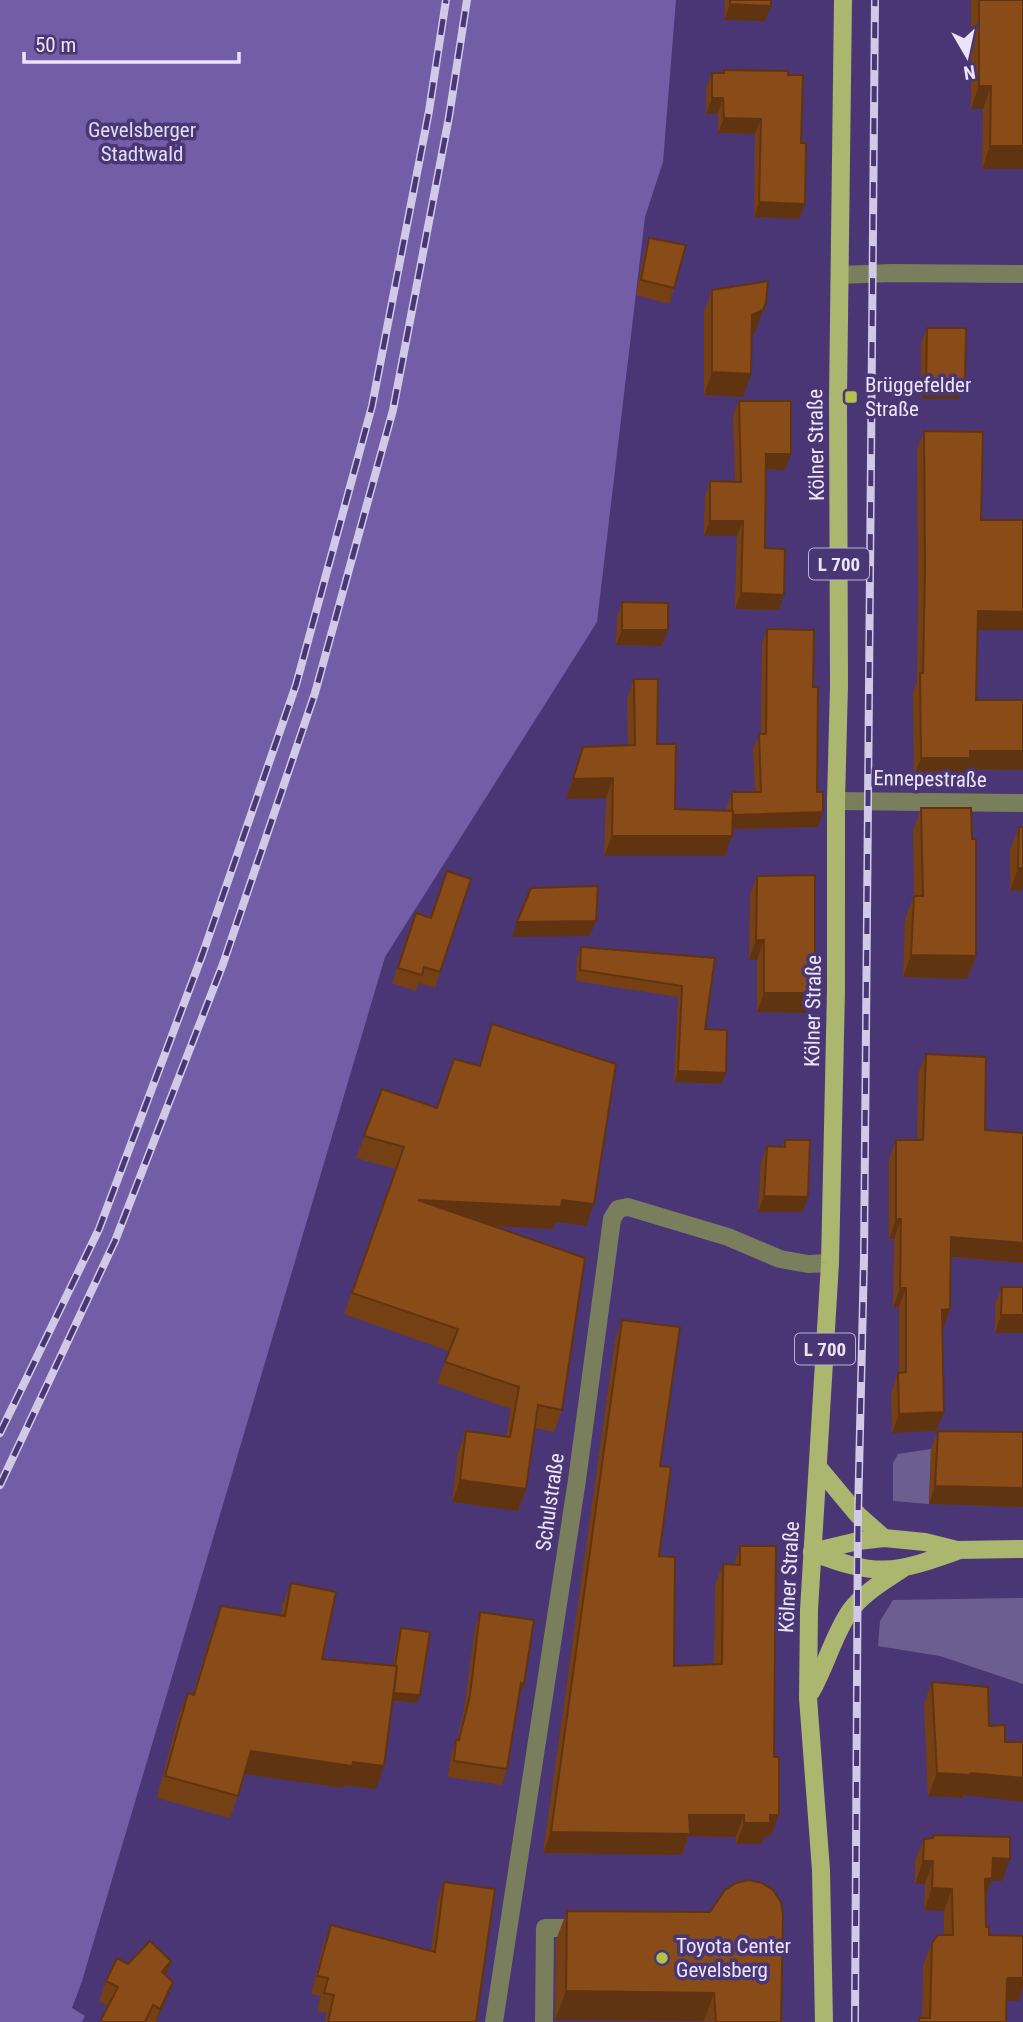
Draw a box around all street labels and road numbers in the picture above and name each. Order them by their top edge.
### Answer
street label: Kölner Straße [803,389,829,501]
road number: L 700 [809,548,869,580]
street label: Ennepestraße [873,766,987,792]
street label: Kölner Straße [800,955,826,1067]
road number: L 700 [795,1334,855,1364]
street label: Schulstraße [531,1451,569,1552]
street label: Kölner Straße [774,1520,804,1633]

